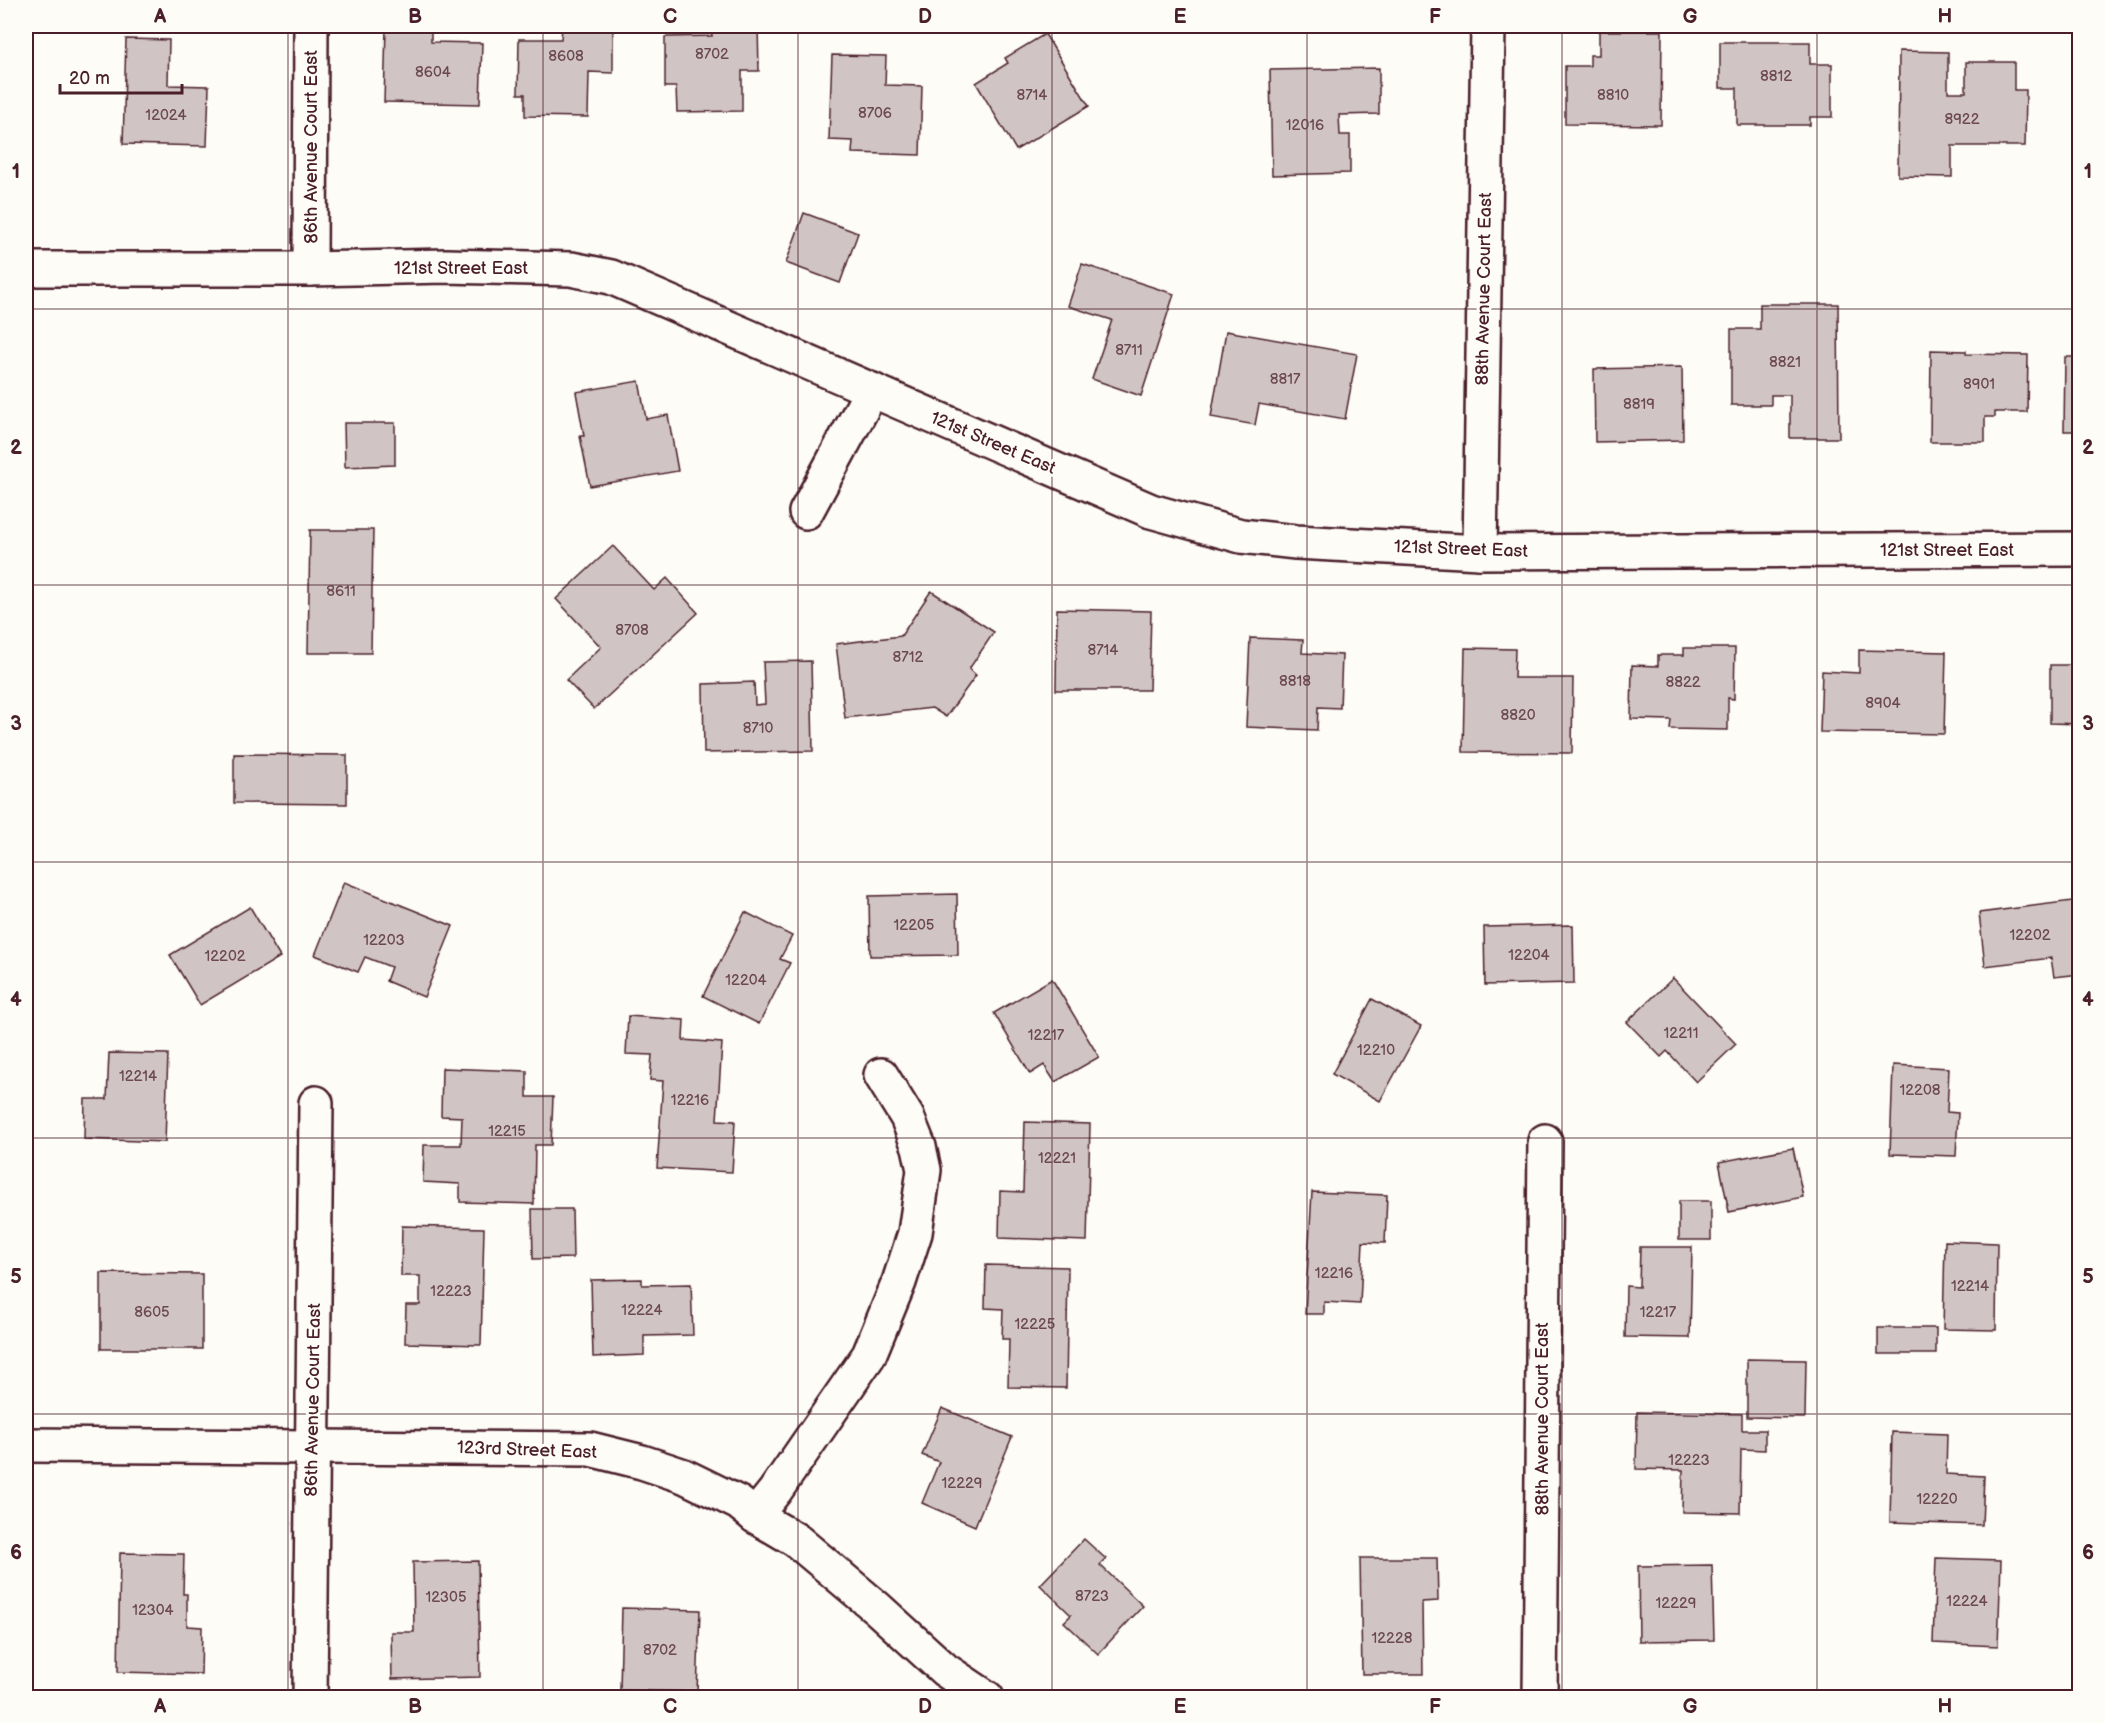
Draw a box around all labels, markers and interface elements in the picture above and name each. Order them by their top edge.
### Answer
text: A [153,5,167,29]
text: B [408,5,422,29]
text: C [663,5,677,29]
text: D [918,5,932,29]
text: E [1174,5,1187,29]
text: F [1429,5,1441,29]
text: G [1683,5,1698,29]
text: H [1938,5,1952,29]
house number: 8702 [695,45,729,64]
house number: 8608 [548,47,584,66]
street label: 86th Avenue Court East [301,50,322,244]
scale bar [60,57,182,95]
house number: 8604 [415,63,451,82]
house number: 8812 [1760,67,1792,86]
text: 20 m [69,68,110,89]
house number: 8714 [1016,86,1048,105]
house number: 8810 [1597,86,1629,105]
house number: 8706 [858,104,892,123]
house number: 12024 [145,106,187,125]
house number: 8922 [1944,110,1980,129]
house number: 12016 [1286,116,1324,135]
text: 1 [12,160,20,184]
text: 1 [2084,160,2092,184]
street label: 88th Avenue Court East [1472,192,1496,386]
street label: 121st Street East [394,258,528,279]
house number: 8711 [1115,341,1143,360]
house number: 8821 [1769,353,1801,372]
house number: 8817 [1270,370,1301,389]
house number: 8901 [1963,375,1995,394]
house number: 8819 [1623,395,1655,414]
street label: 121st Street East [927,407,1059,479]
text: 2 [10,436,22,460]
text: 2 [2082,436,2094,460]
street label: 121st Street East [1394,536,1529,562]
street label: 121st Street East [1880,540,2014,561]
house number: 8611 [326,582,356,601]
house number: 8708 [615,621,649,640]
house number: 8714 [1087,641,1119,660]
house number: 8712 [893,648,924,667]
house number: 8818 [1279,672,1311,691]
house number: 8822 [1665,673,1701,692]
house number: 8904 [1865,694,1901,713]
house number: 8820 [1500,706,1536,725]
text: 3 [10,712,22,736]
text: 3 [2082,712,2094,736]
house number: 8710 [743,719,774,738]
house number: 12205 [894,916,934,935]
house number: 12202 [2009,926,2051,945]
house number: 12203 [363,931,405,950]
house number: 12204 [1508,946,1550,965]
house number: 12202 [204,947,246,966]
house number: 12204 [725,971,767,990]
text: 4 [10,988,22,1012]
text: 4 [2082,988,2094,1012]
house number: 12211 [1664,1024,1698,1043]
house number: 12217 [1028,1026,1065,1045]
house number: 12210 [1357,1041,1395,1060]
house number: 12214 [119,1067,157,1086]
house number: 12208 [1899,1081,1941,1100]
house number: 12216 [671,1091,709,1110]
house number: 12215 [488,1122,526,1141]
house number: 12221 [1038,1149,1076,1168]
house number: 12216 [1315,1264,1353,1283]
text: 5 [10,1265,22,1289]
text: 5 [2082,1265,2094,1289]
house number: 12214 [1951,1277,1989,1296]
house number: 12223 [430,1282,472,1301]
house number: 12224 [621,1301,663,1320]
house number: 8605 [134,1303,170,1322]
street label: 86th Avenue Court East [301,1303,325,1497]
house number: 12217 [1640,1303,1677,1322]
house number: 12225 [1015,1315,1055,1334]
street label: 88th Avenue Court East [1532,1322,1553,1516]
street label: 123rd Street East [457,1437,598,1463]
house number: 12223 [1668,1451,1710,1470]
house number: 12229 [941,1474,983,1493]
house number: 12220 [1916,1490,1958,1509]
text: 6 [10,1541,22,1565]
text: 6 [2082,1541,2094,1565]
house number: 8723 [1075,1587,1109,1606]
house number: 12305 [426,1588,467,1607]
house number: 12224 [1946,1592,1988,1611]
house number: 12229 [1655,1594,1697,1613]
house number: 12304 [132,1601,174,1620]
house number: 12228 [1371,1629,1413,1648]
house number: 8702 [643,1641,677,1660]
text: A [153,1695,167,1719]
text: B [408,1695,422,1719]
text: C [663,1695,677,1719]
text: D [918,1695,932,1719]
text: E [1174,1695,1187,1719]
text: F [1429,1695,1441,1719]
text: G [1683,1695,1698,1719]
text: H [1938,1695,1952,1719]

